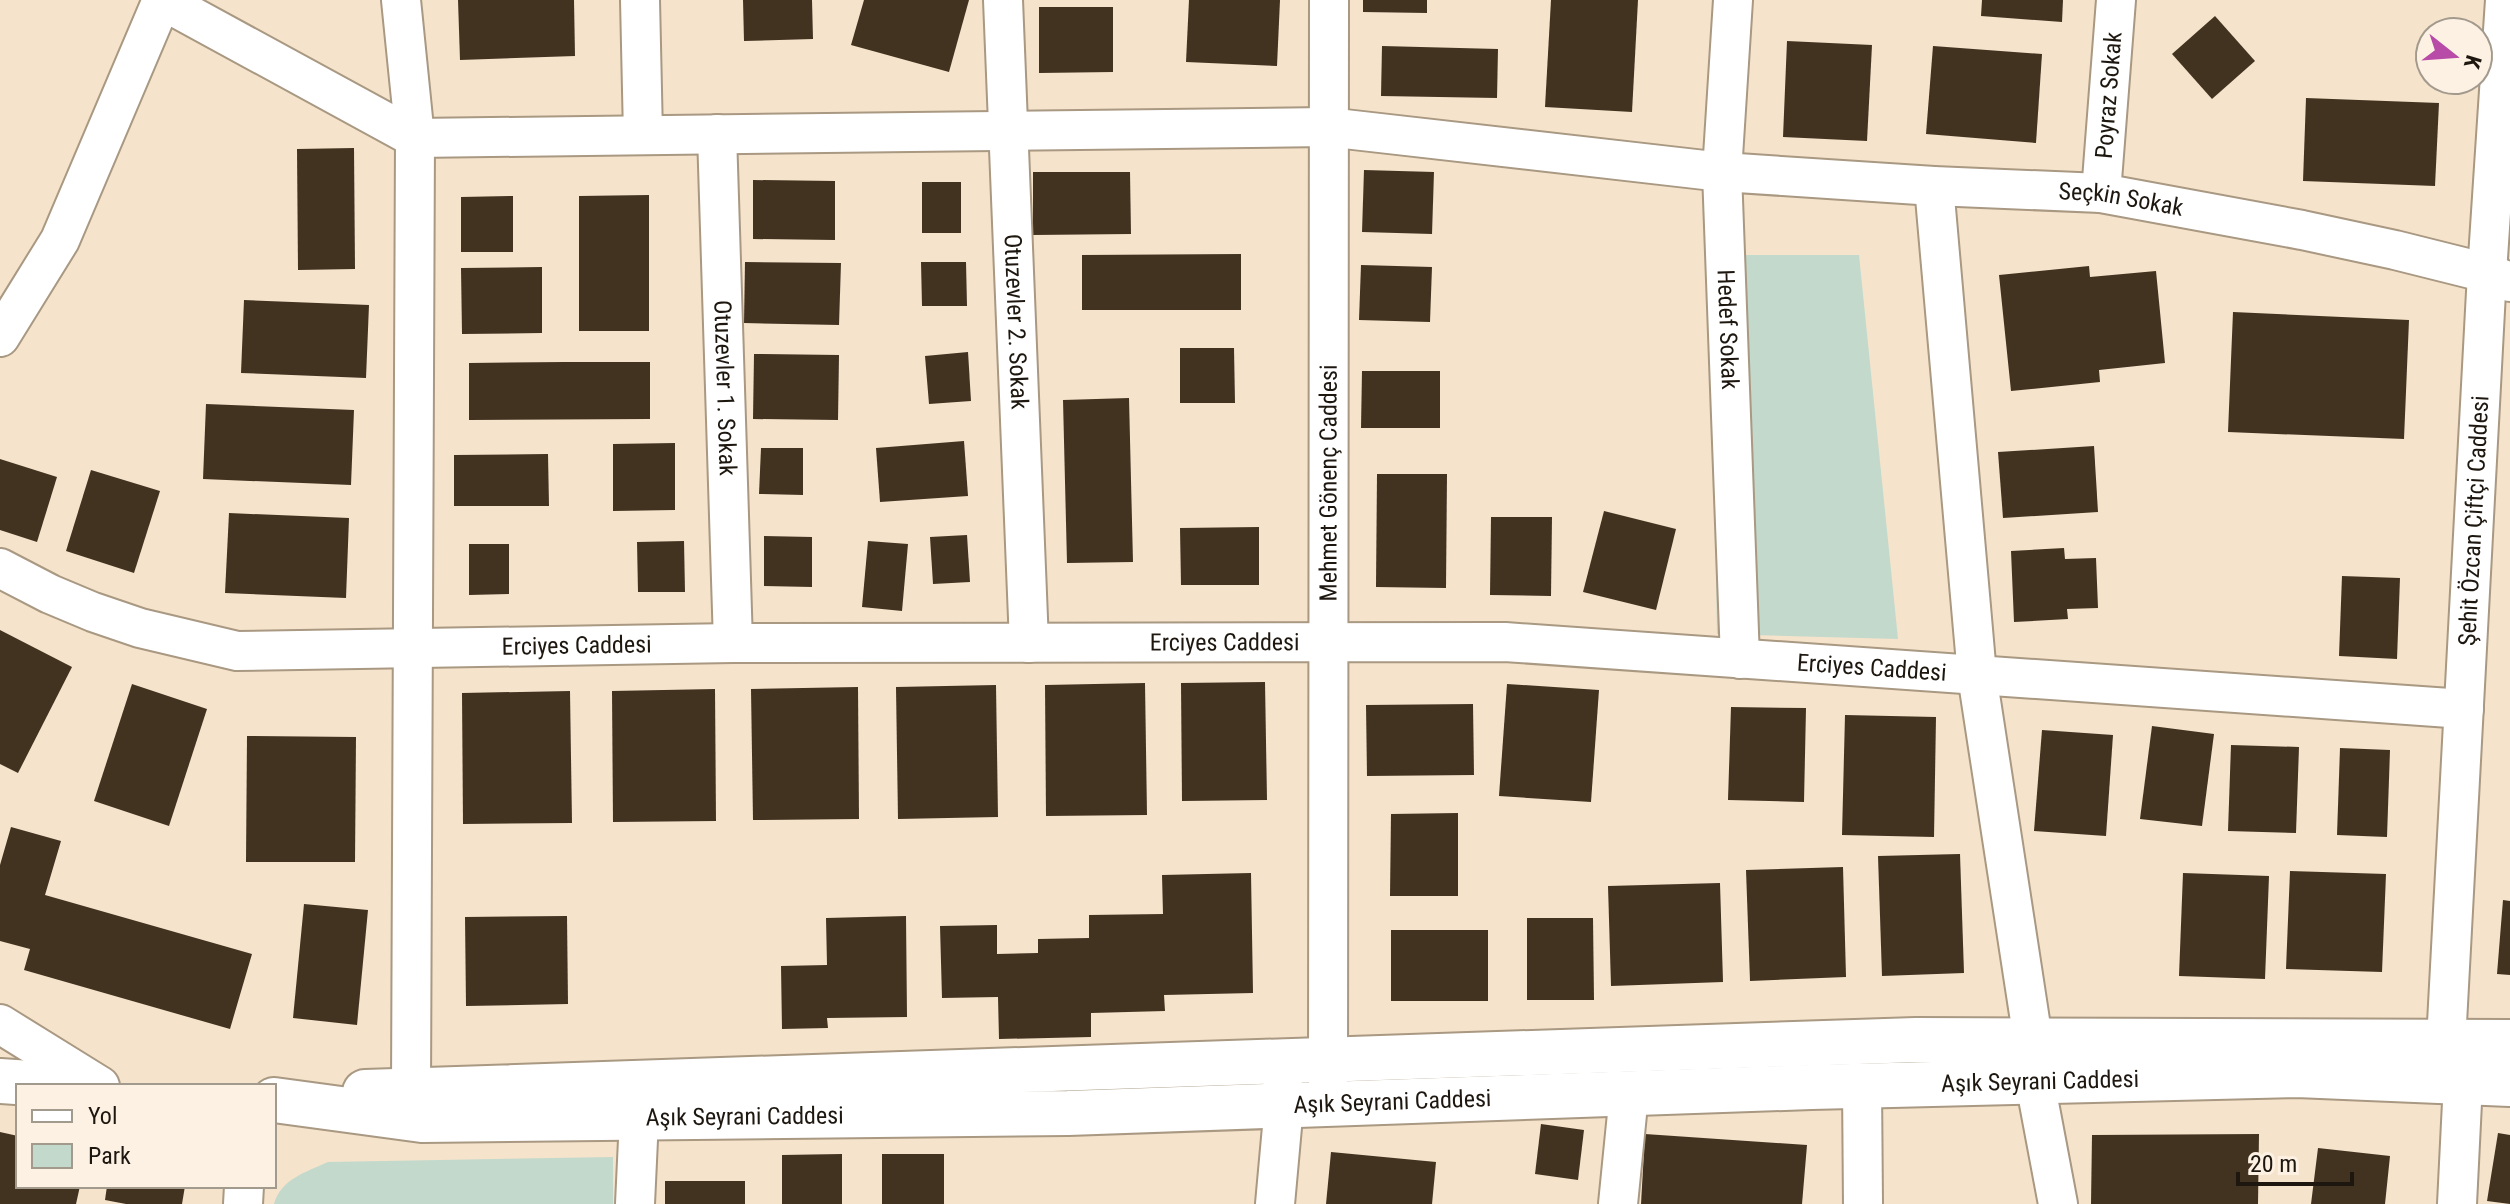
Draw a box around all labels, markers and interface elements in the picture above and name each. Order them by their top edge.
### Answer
north arrow [2414,16,2494,96]
street label: Poyraz Sokak [2090,31,2127,160]
text: K [2459,52,2486,72]
street label: Seçkin Sokak [2058,177,2186,222]
street label: Otuzevler 2. Sokak [998,233,1034,410]
street label: Hedef Sokak [1712,269,1744,390]
street label: Otuzevler 1. Sokak [708,300,742,476]
street label: Mehmet Gönenç Caddesi [1314,365,1343,601]
street label: Şehit Özcan Çiftçi Caddesi [2453,395,2494,647]
street label: Erciyes Caddesi [1150,628,1300,656]
street label: Erciyes Caddesi [502,630,652,661]
street label: Erciyes Caddesi [1796,648,1947,687]
street label: Aşık Seyrani Caddesi [1941,1065,2139,1098]
legend [16,1084,276,1188]
street label: Aşık Seyrani Caddesi [1293,1084,1492,1119]
street label: Aşık Seyrani Caddesi [645,1101,844,1132]
text: Yol [88,1102,117,1130]
scale bar [2238,1136,2352,1186]
text: Park [88,1142,131,1170]
text: 20 m [2250,1150,2297,1178]

